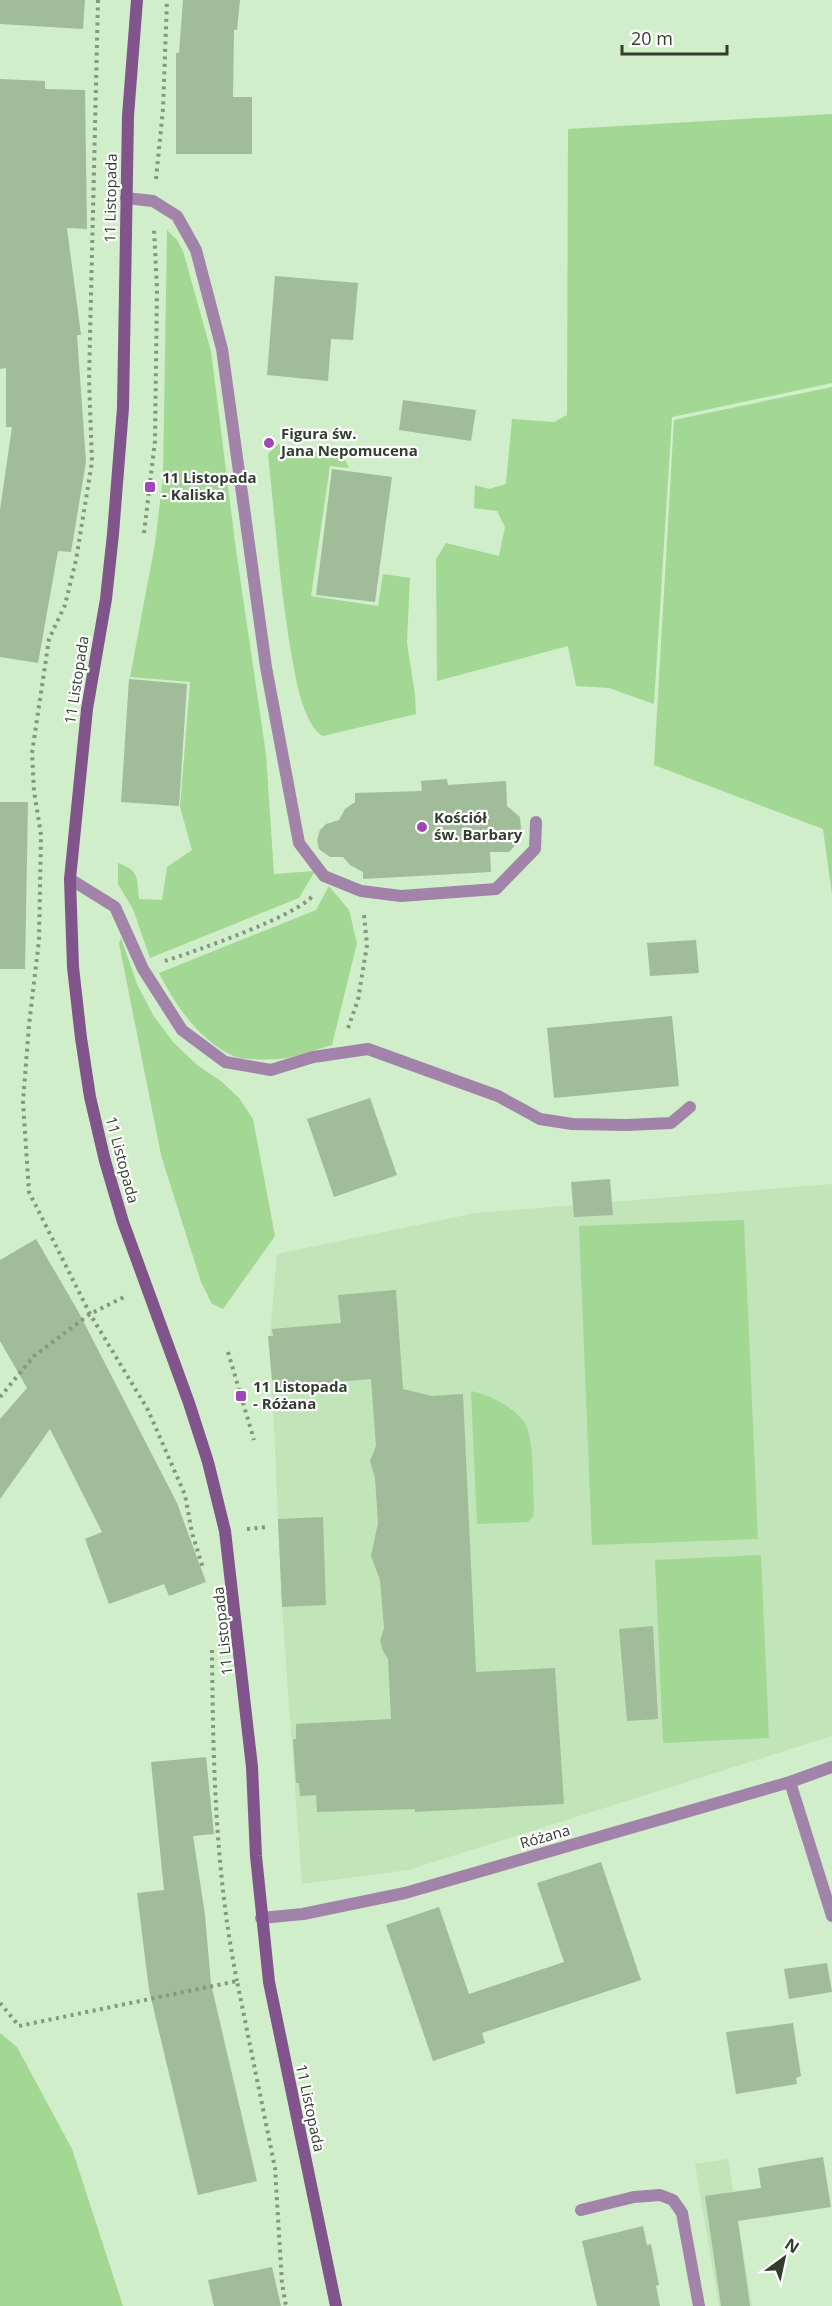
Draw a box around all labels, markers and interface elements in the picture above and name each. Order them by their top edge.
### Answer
scale bar [622,18,727,56]
text: 20 m [631,26,673,50]
street label: 11 Listopada [99,153,121,243]
place label: Figura św. Jana Nepomucena [279,423,418,460]
marker: Figura św. Jana Nepomucena [262,436,276,450]
place label: 11 Listopada - Kaliska [162,467,256,504]
marker: 11 Listopada - Kaliska [143,480,157,494]
street label: 11 Listopada [59,634,93,725]
place label: Kościół św. Barbary [434,807,523,844]
marker: Kościół św. Barbary [415,820,429,834]
street label: 11 Listopada [102,1114,144,1205]
place label: 11 Listopada - Różana [253,1376,347,1413]
marker: 11 Listopada - Różana [234,1389,248,1403]
street label: 11 Listopada [207,1586,237,1677]
street label: Różana [517,1819,572,1853]
street label: 11 Listopada [292,2062,330,2154]
north arrow [754,2228,814,2288]
text: N [781,2233,804,2258]

